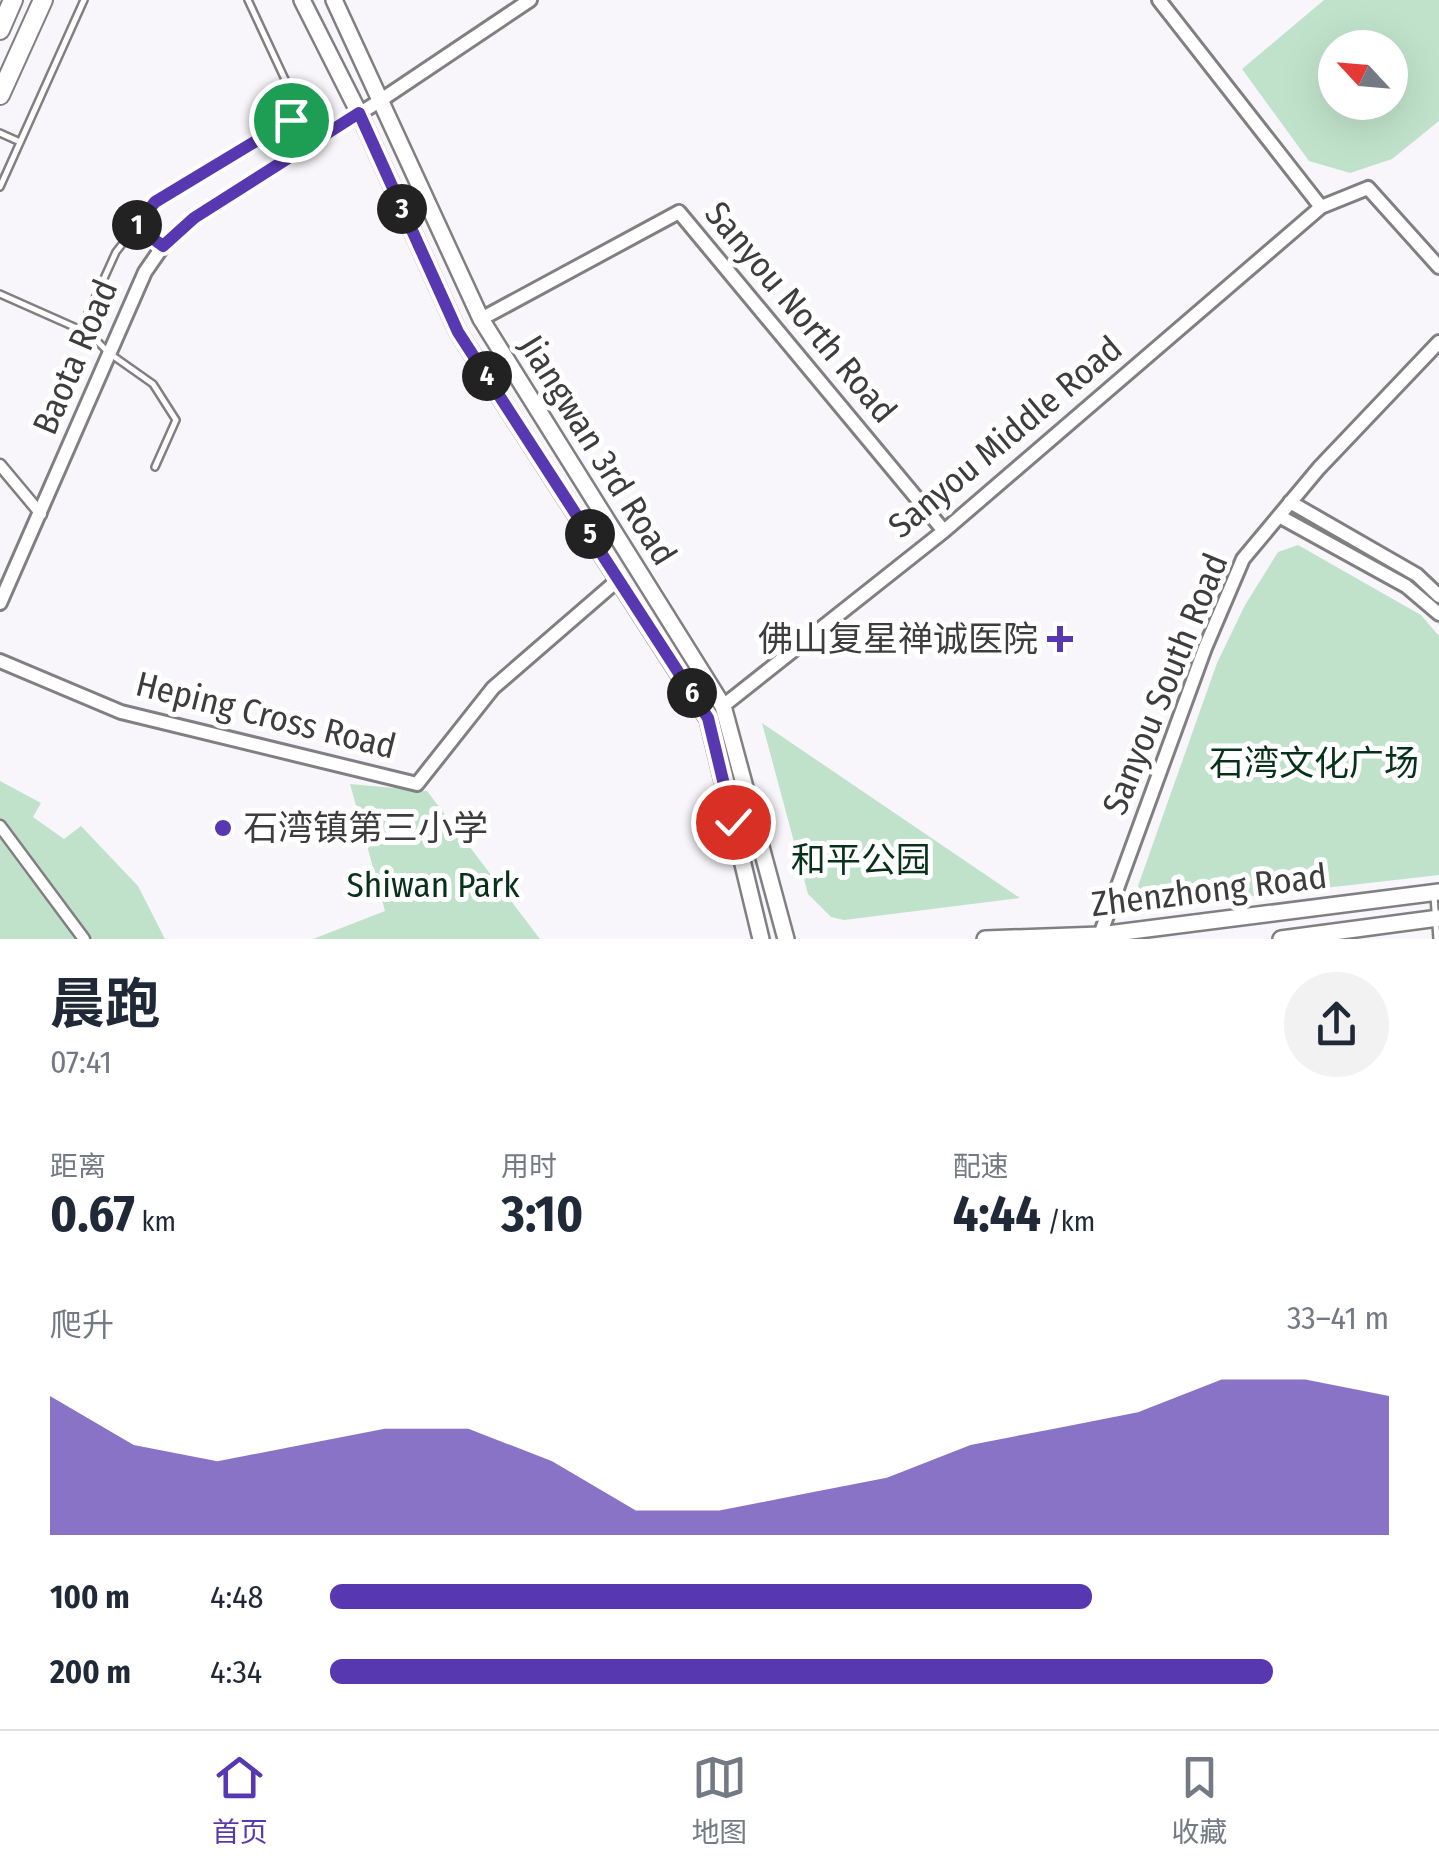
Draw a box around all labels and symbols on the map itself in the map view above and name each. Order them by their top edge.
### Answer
north arrow [1318,30,1408,120]
pin [249,78,334,163]
pin: 3 [377,184,427,234]
street label: Sanyou North Road [696,193,906,431]
pin: 1 [112,200,162,250]
street label: Baota Road [24,273,126,441]
street label: Jiangwan 3rd Road [510,327,686,573]
street label: Sanyou Middle Road [880,327,1130,547]
pin: 4 [462,351,512,401]
pin: 5 [565,509,615,559]
street label: Sanyou South Road [1093,547,1237,821]
place label: 佛山复星禅诚医院 [758,618,1038,660]
marker: 佛山复星禅诚医院 [1047,626,1073,652]
street label: Heping Cross Road [132,662,400,768]
pin: 6 [667,668,717,718]
park label: 石湾文化广场 [1209,742,1419,784]
pin [691,780,776,865]
place label: 石湾镇第三小学 [243,807,488,849]
marker: 石湾镇第三小学 [212,817,234,839]
park label: 和平公园 [791,839,931,881]
street label: Zhenzhong Road [1089,855,1329,925]
park label: Shiwan Park [346,864,520,906]

